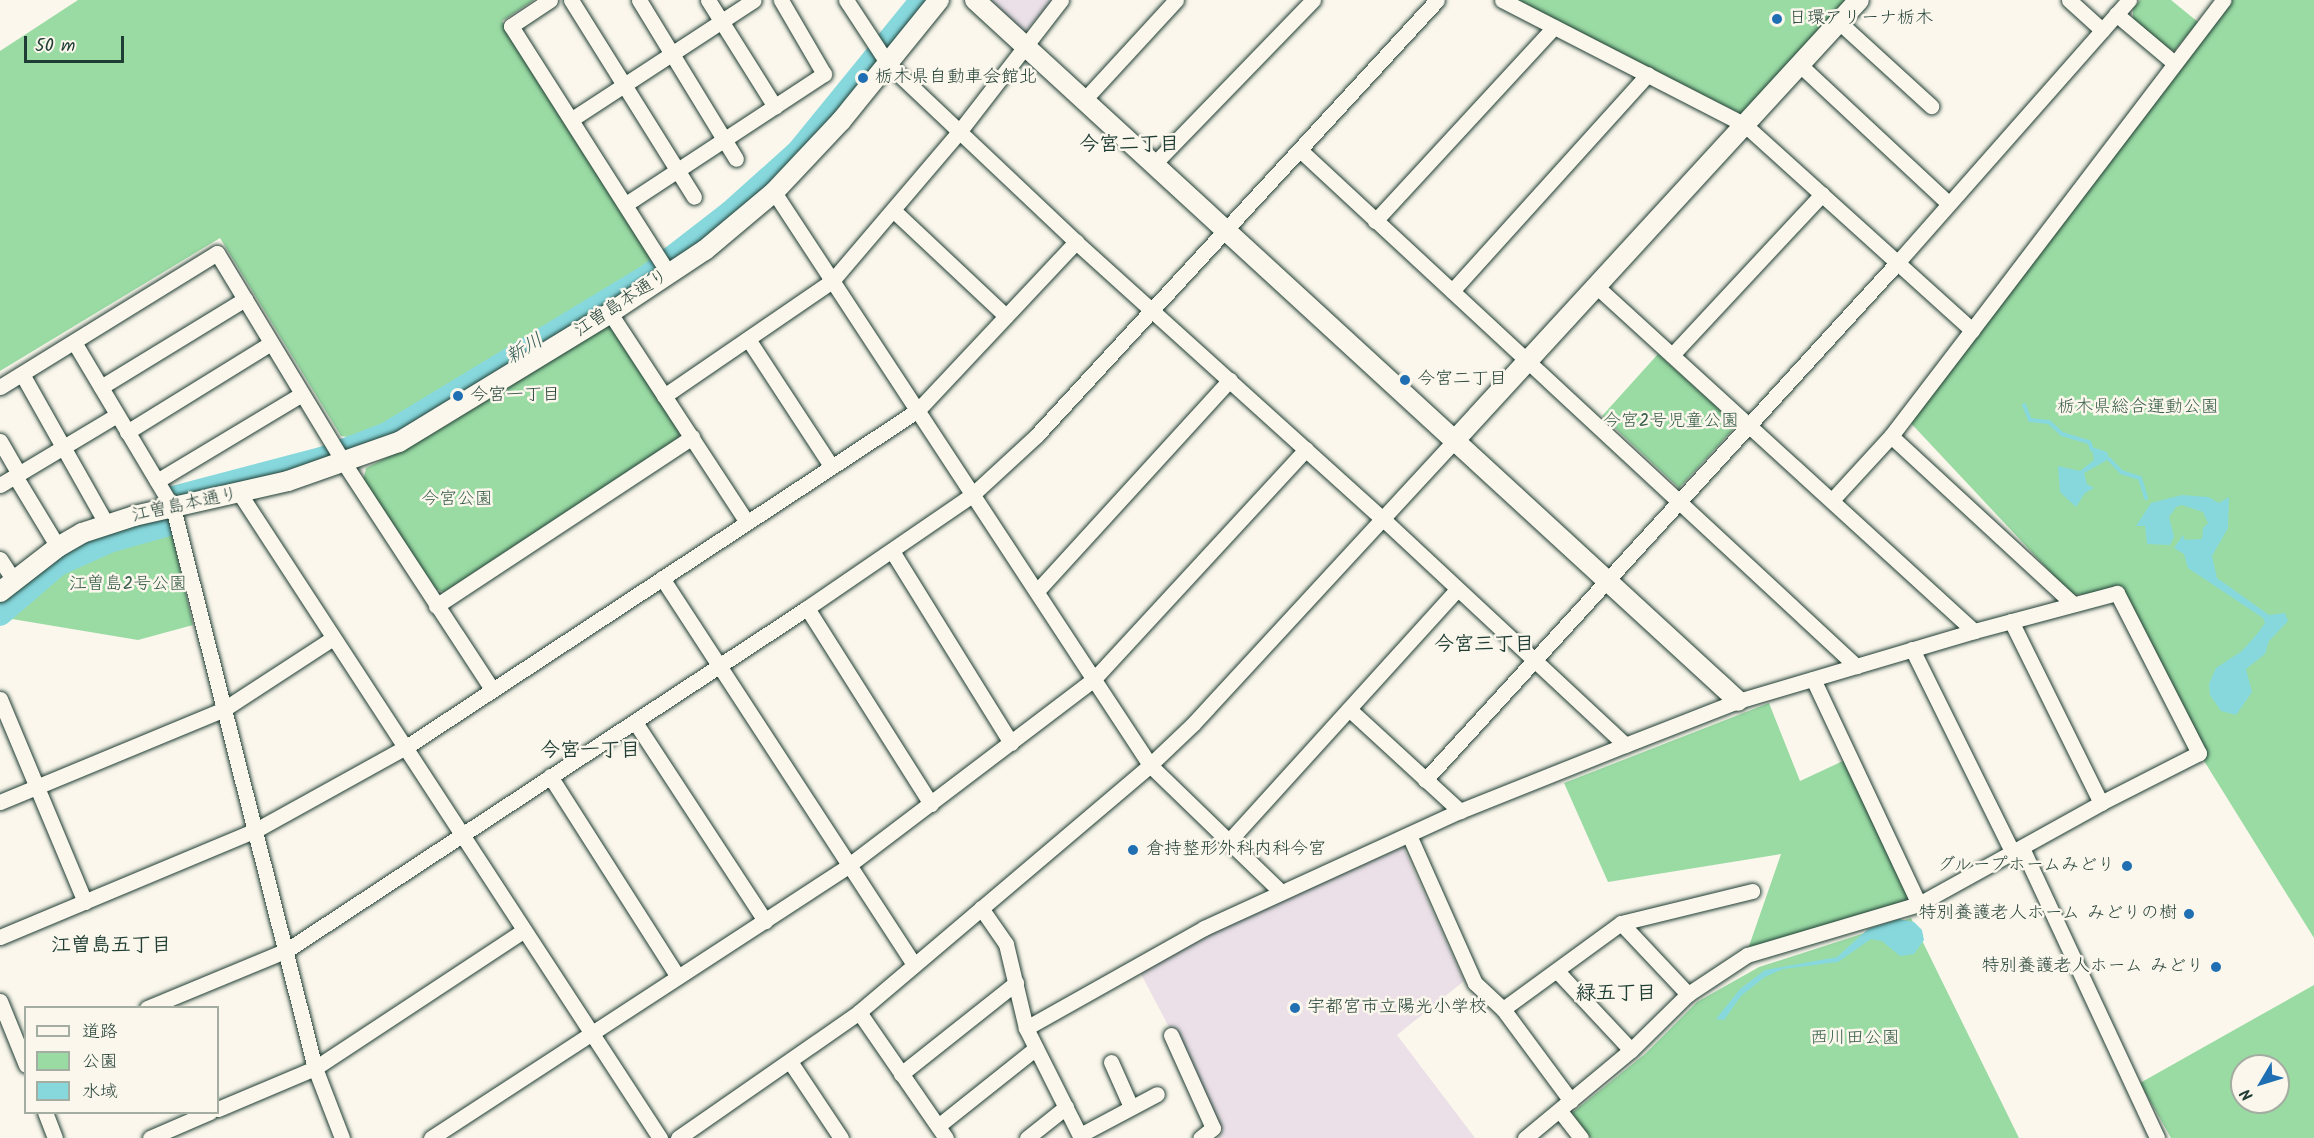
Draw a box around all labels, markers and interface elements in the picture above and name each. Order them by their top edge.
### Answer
place label: 日環アリーナ栃木 [1789,8,1933,30]
marker: 日環アリーナ栃木 [1770,12,1784,26]
scale bar [27,24,128,62]
text: 50 m [35,32,75,61]
place label: 栃木県自動車会館北 [875,67,1037,89]
marker: 栃木県自動車会館北 [856,71,870,85]
district label: 今宮二丁目 [1079,133,1179,157]
street label: 江曽島本通り [571,266,673,342]
water label: 新川 [502,329,548,371]
place label: 今宮二丁目 [1417,369,1507,391]
marker: 今宮二丁目 [1398,373,1412,387]
place label: 今宮一丁目 [470,385,560,407]
marker: 今宮一丁目 [451,389,465,403]
park label: 栃木県総合運動公園 [2057,397,2219,419]
park label: 今宮2号児童公園 [1603,411,1739,433]
street label: 江曽島本通り [130,484,240,528]
park label: 今宮公園 [421,489,493,511]
park label: 江曽島2号公園 [69,574,187,596]
district label: 今宮三丁目 [1434,633,1534,657]
district label: 今宮一丁目 [540,739,640,763]
place label: 倉持整形外科内科今宮 [1146,839,1326,861]
marker: 倉持整形外科内科今宮 [1124,841,1142,859]
place label: グループホームみどり [1934,855,2115,877]
marker: グループホームみどり [2120,859,2134,873]
place label: 特別養護老人ホーム みどりの樹 [1918,903,2177,925]
marker: 特別養護老人ホーム みどりの樹 [2182,907,2196,921]
district label: 江曽島五丁目 [51,934,171,958]
place label: 特別養護老人ホーム みどり [1981,956,2204,978]
marker: 特別養護老人ホーム みどり [2209,960,2223,974]
district label: 緑五丁目 [1576,982,1656,1006]
place label: 宇都宮市立陽光小学校 [1307,997,1487,1019]
marker: 宇都宮市立陽光小学校 [1288,1001,1302,1015]
legend [24,1006,219,1114]
text: 道路 [82,1018,118,1047]
park label: 西川田公園 [1810,1028,1900,1050]
text: 公園 [82,1048,118,1077]
north arrow [2230,1054,2290,1114]
text: 水域 [82,1078,118,1107]
text: N [2234,1082,2260,1106]

